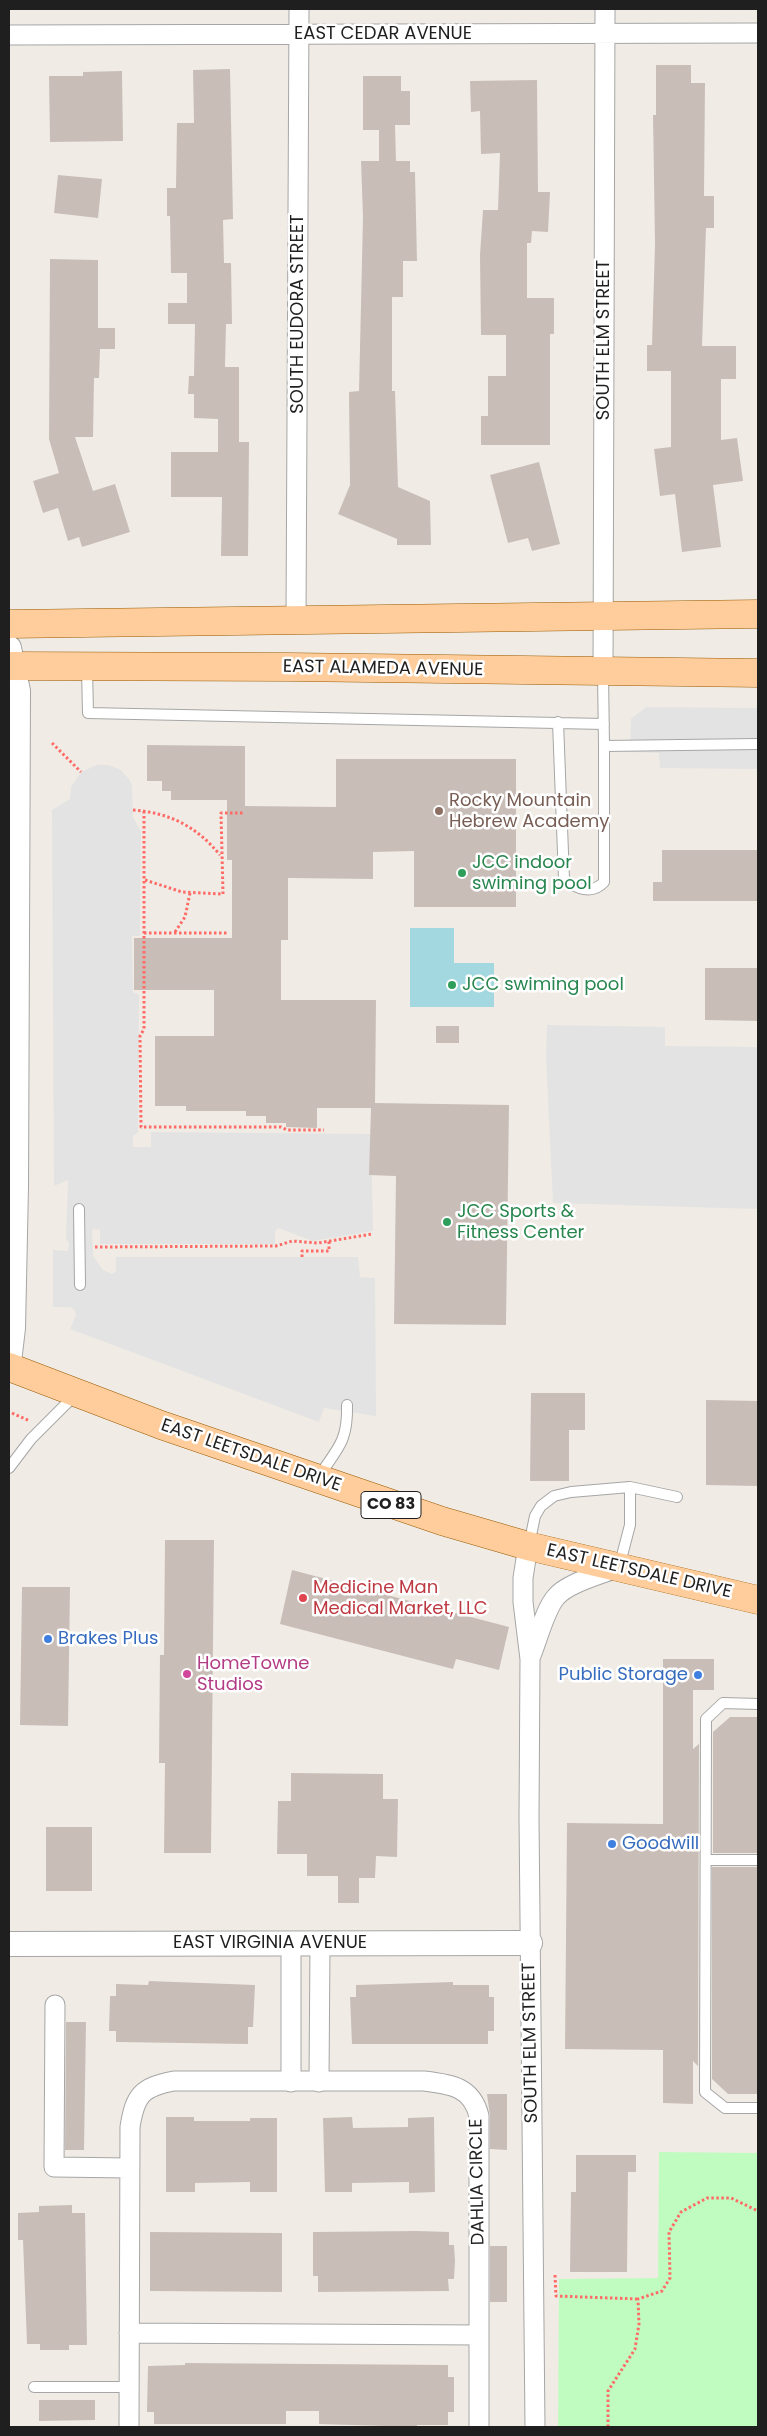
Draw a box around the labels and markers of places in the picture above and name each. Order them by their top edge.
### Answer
place label: Rocky Mountain Hebrew Academy [449,790,609,832]
marker: Rocky Mountain Hebrew Academy [433,805,445,817]
place label: JCC indoor swiming pool [472,852,592,894]
marker: JCC indoor swiming pool [456,867,468,879]
place label: JCC swiming pool [462,974,624,996]
marker: JCC swiming pool [446,979,458,991]
place label: JCC Sports & Fitness Center [457,1201,584,1244]
marker: JCC Sports & Fitness Center [441,1216,453,1228]
place label: Medicine Man Medical Market, LLC [313,1577,488,1620]
marker: Medicine Man Medical Market, LLC [297,1592,309,1604]
place label: Brakes Plus [58,1628,158,1650]
marker: Brakes Plus [42,1633,54,1645]
place label: HomeTowne Studios [197,1653,309,1696]
place label: Public Storage [558,1664,688,1686]
marker: HomeTowne Studios [181,1668,193,1680]
marker: Public Storage [692,1669,704,1681]
place label: Goodwill [622,1833,699,1855]
marker: Goodwill [606,1838,618,1850]

